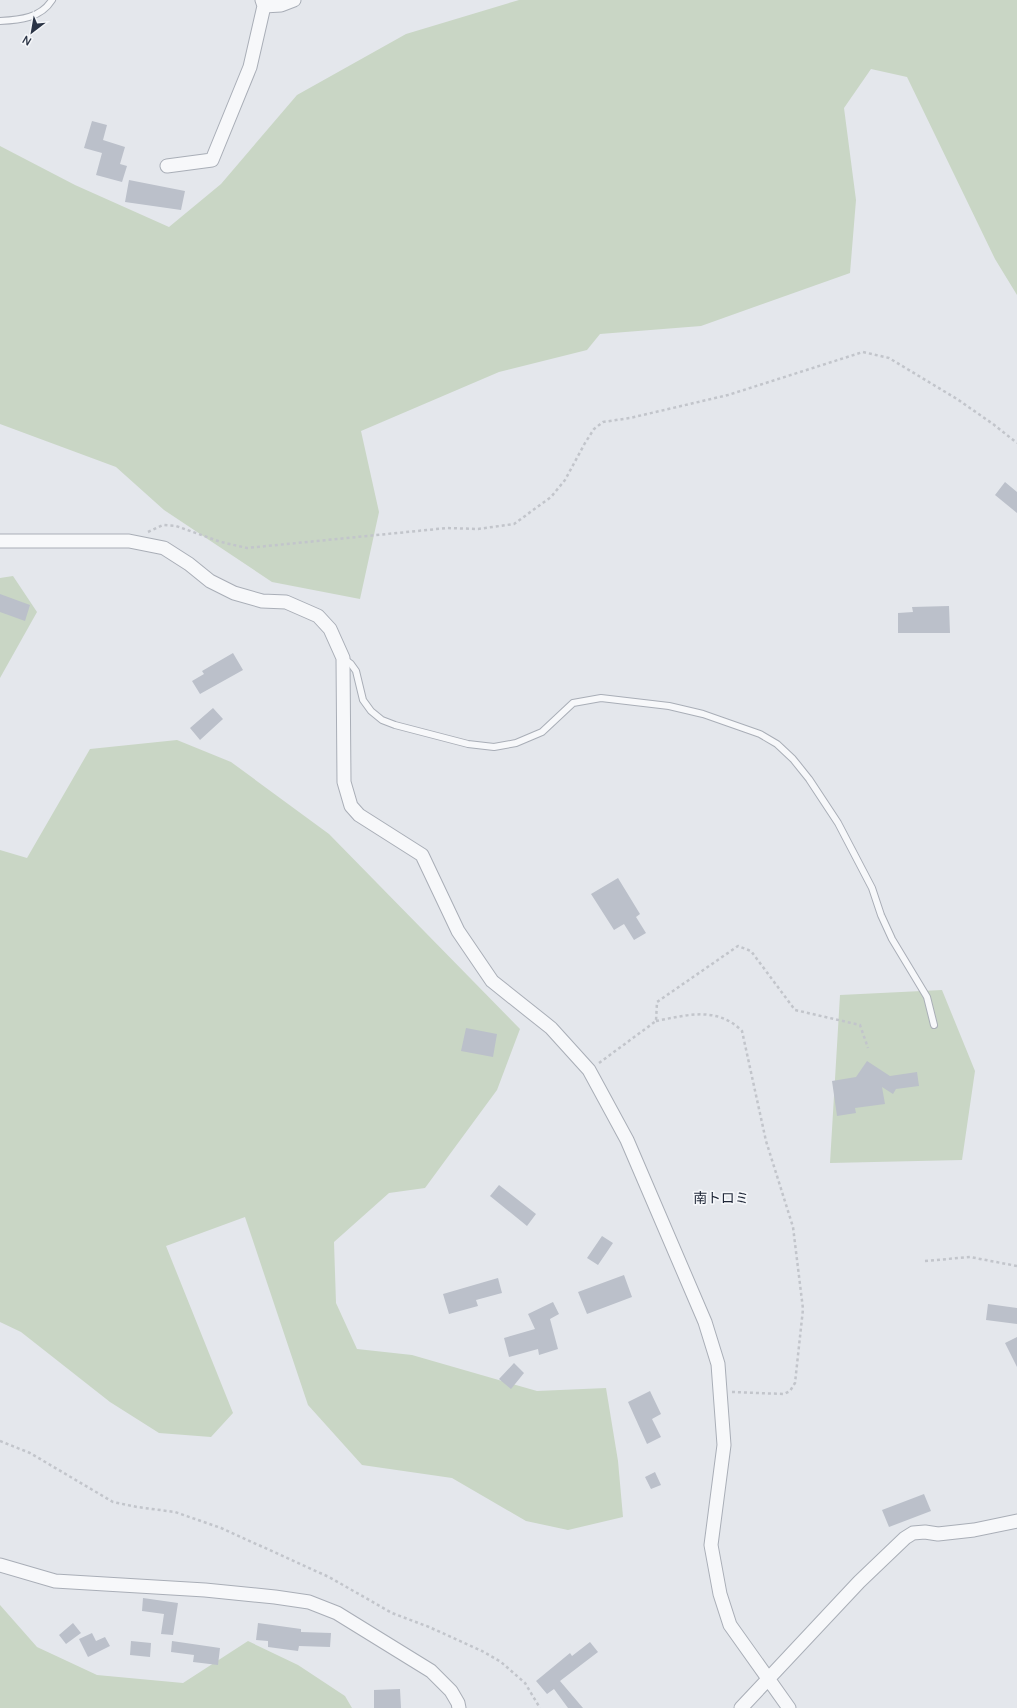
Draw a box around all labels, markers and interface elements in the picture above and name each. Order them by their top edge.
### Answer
north arrow [12,12,52,52]
text: N [19,32,34,49]
district label: 南トロミ [693,1188,749,1207]

